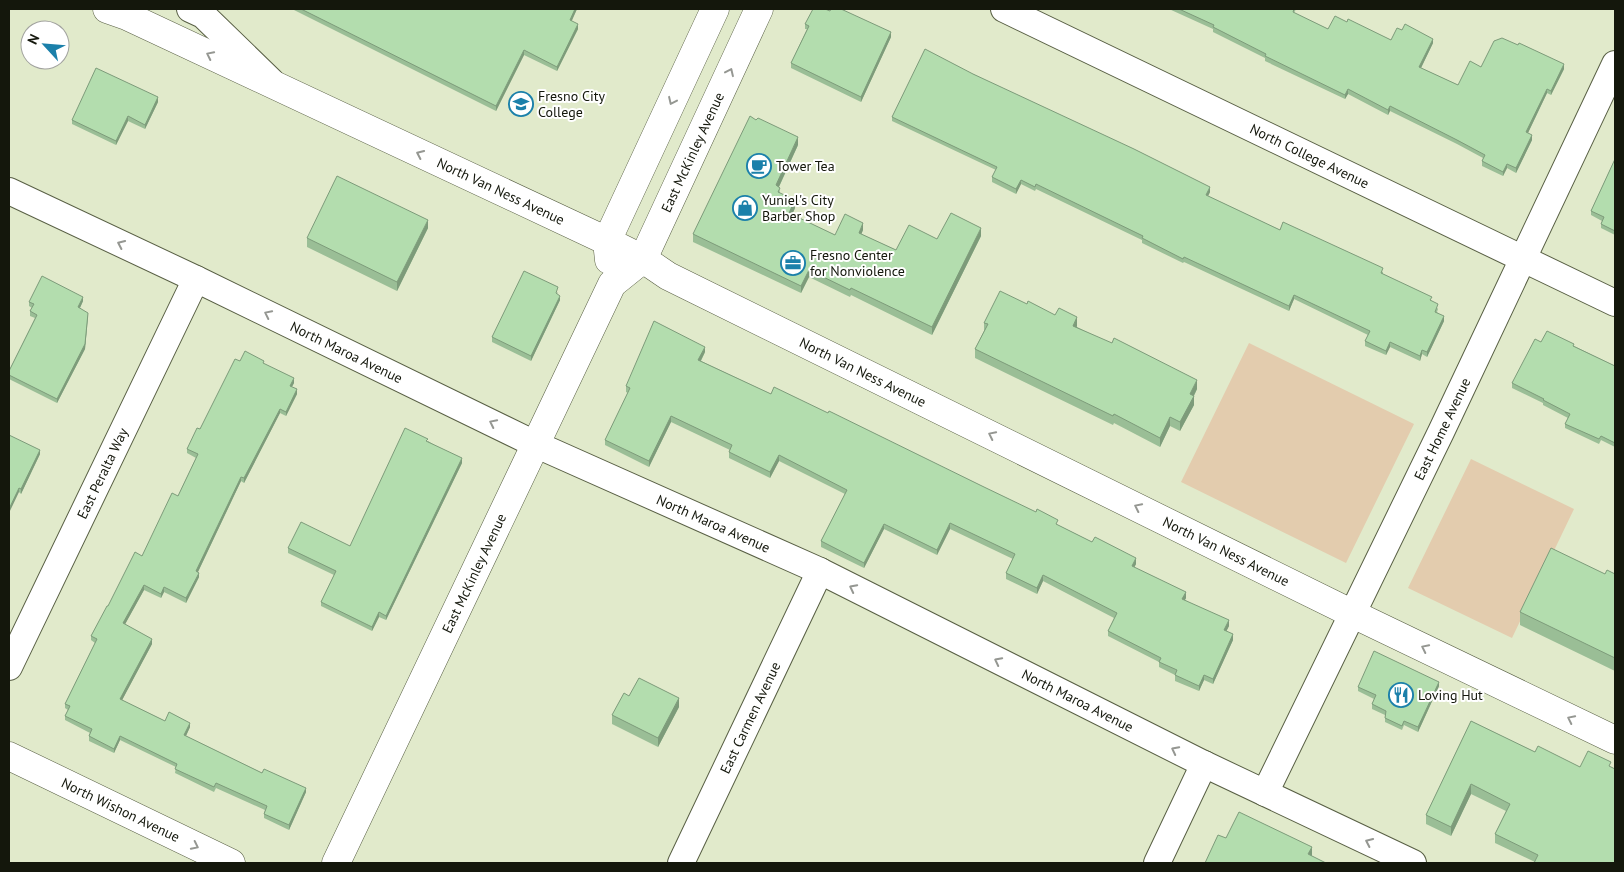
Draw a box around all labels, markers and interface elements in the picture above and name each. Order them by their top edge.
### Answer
north arrow [20,20,70,70]
text: N [23,31,43,47]
one-way arrow [206,51,215,61]
one-way arrow [724,68,734,77]
place label: Fresno City College [538,87,605,121]
street label: East McKinley Avenue [657,89,728,215]
school or university icon: Fresno City College [508,91,534,117]
one-way arrow [668,96,679,105]
street label: North College Avenue [1247,120,1372,192]
one-way arrow [416,150,425,160]
cafe icon: Tower Tea [746,153,772,179]
street label: North Van Ness Avenue [434,154,568,229]
place label: Tower Tea [776,157,835,175]
place label: Yuniel's City Barber Shop [762,191,835,225]
shop icon: Yuniel's City Barber Shop [732,195,758,221]
one-way arrow [118,240,127,250]
place label: Fresno Center for Nonviolence [810,246,905,280]
office icon: Fresno Center for Nonviolence [780,250,806,276]
one-way arrow [264,310,273,320]
street label: North Maroa Avenue [287,317,406,387]
street label: North Van Ness Avenue [796,333,929,411]
street label: East Home Avenue [1410,375,1474,483]
one-way arrow [489,419,498,430]
street label: East Peralta Way [73,424,132,522]
one-way arrow [988,431,997,441]
street label: North Maroa Avenue [654,490,773,557]
one-way arrow [1134,503,1143,513]
street label: East McKinley Avenue [438,511,510,636]
street label: North Van Ness Avenue [1160,513,1292,590]
one-way arrow [849,584,858,594]
one-way arrow [1421,644,1430,655]
one-way arrow [995,657,1004,667]
street label: East Carmen Avenue [716,659,784,776]
street label: North Maroa Avenue [1019,665,1136,736]
restaurant icon: Loving Hut [1388,682,1414,708]
place label: Loving Hut [1418,686,1483,704]
one-way arrow [1567,715,1576,725]
one-way arrow [1171,746,1180,756]
street label: North Wishon Avenue [59,774,183,846]
one-way arrow [1365,838,1374,849]
one-way arrow [189,839,198,849]

